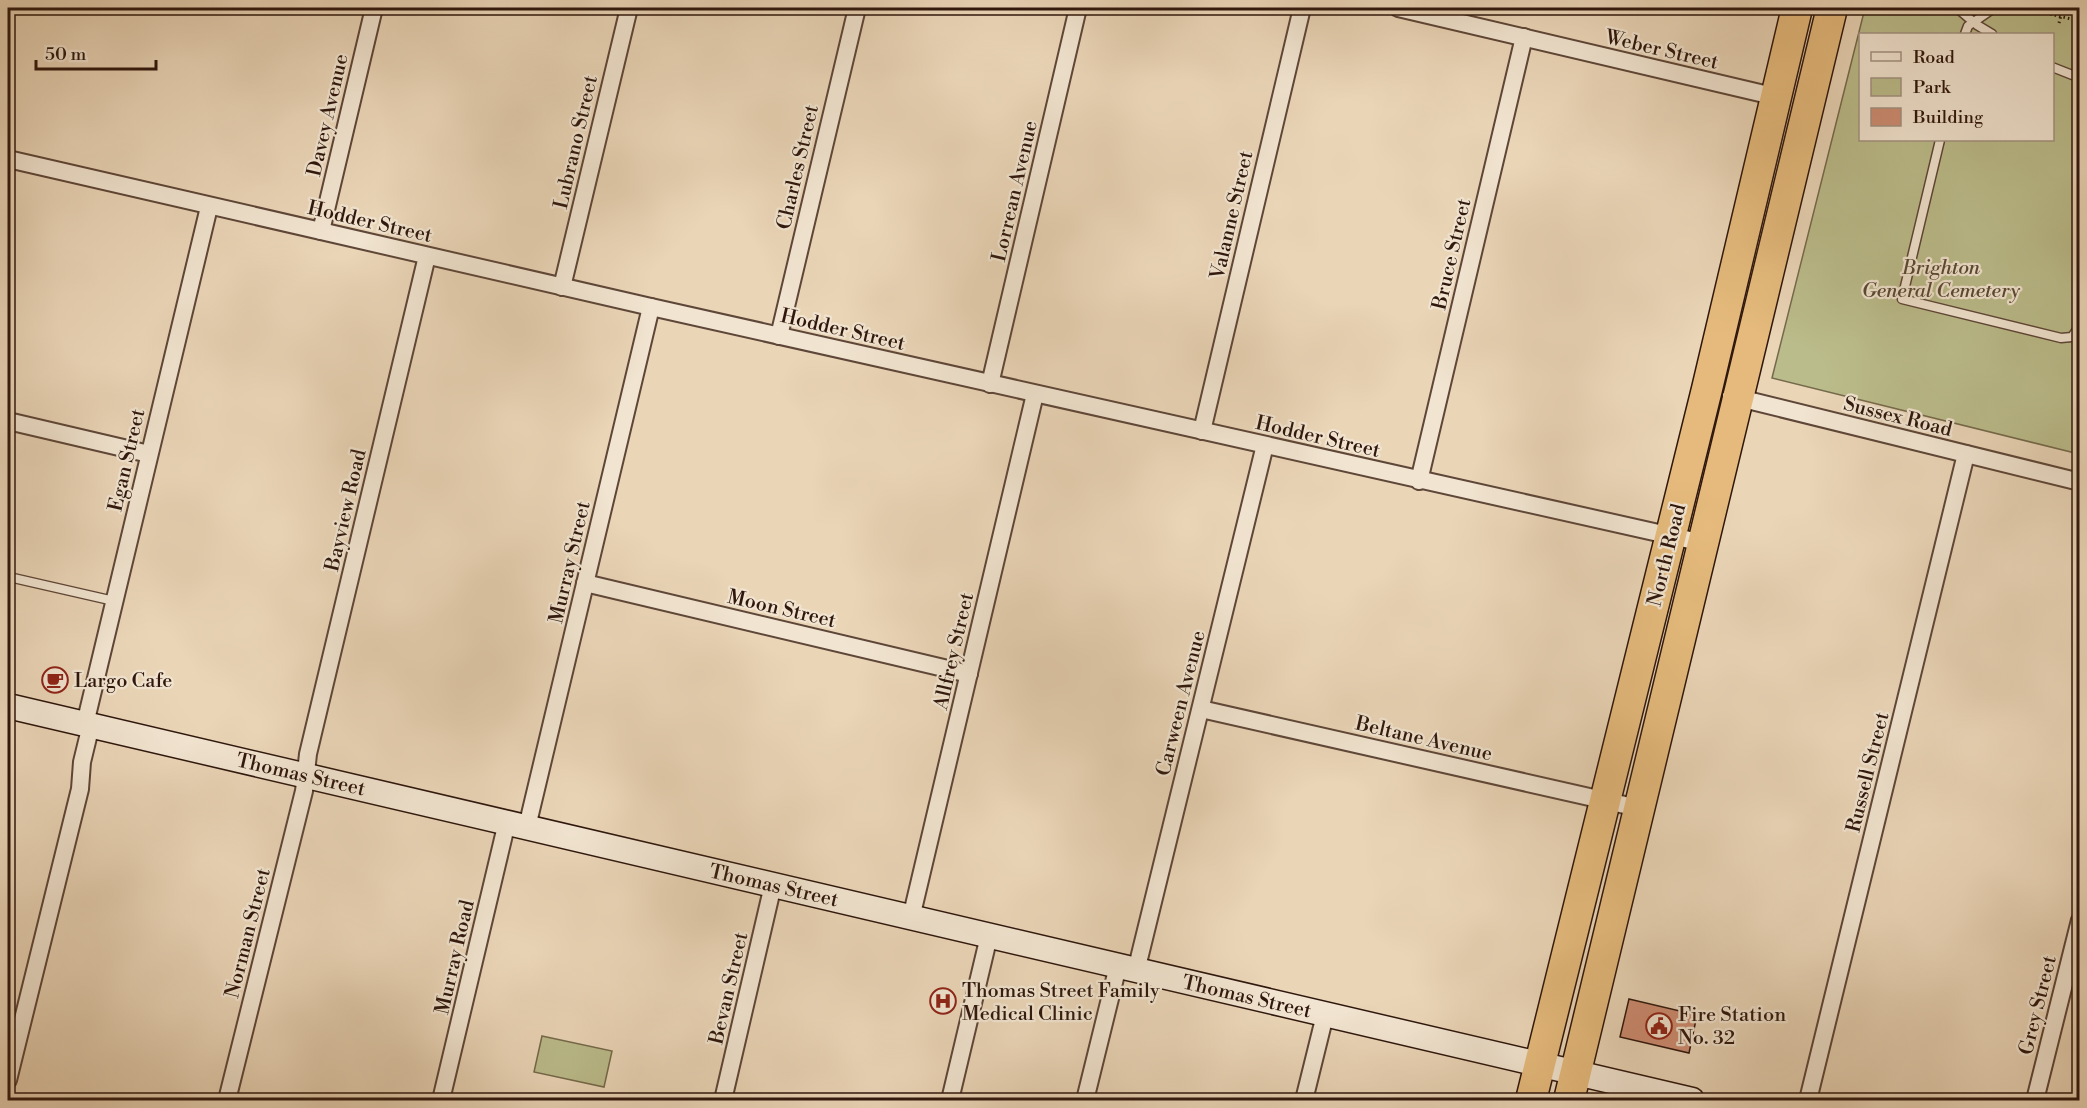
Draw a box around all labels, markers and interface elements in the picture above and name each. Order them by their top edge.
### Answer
street label: Weber Street [1602,25,1721,76]
scale bar [36,33,156,71]
legend [1859,33,2054,141]
text: 50 m [45,43,87,66]
text: Road [1913,46,1956,69]
street label: Davey Avenue [302,52,355,179]
street label: Lubrano Street [549,73,604,212]
text: Park [1913,76,1952,99]
street label: Charles Street [772,102,825,232]
text: Building [1912,106,1984,129]
street label: Lorrean Avenue [987,118,1044,264]
street label: Valanne Street [1205,149,1259,283]
street label: Hodder Street [305,196,434,249]
street label: Bruce Street [1427,196,1477,313]
park label: Brighton General Cemetery [1862,256,2021,304]
street label: Hodder Street [778,304,907,357]
street label: Sussex Road [1841,392,1955,443]
street label: Egan Street [104,407,151,514]
street label: Hodder Street [1253,411,1382,464]
street label: Bayview Road [320,446,373,575]
street label: Murray Street [544,499,597,626]
street label: North Road [1643,501,1692,609]
street label: Moon Street [725,585,838,634]
street label: Allfrey Street [929,590,980,713]
street label: Carween Avenue [1151,628,1212,779]
cafe icon: Largo Cafe [40,665,70,695]
place label: Largo Cafe [74,669,172,694]
street label: Russell Street [1841,710,1895,835]
street label: Beltane Avenue [1352,711,1495,767]
street label: Thomas Street [234,748,368,802]
street label: Thomas Street [707,859,841,913]
street label: Norman Street [220,866,277,1001]
street label: Murray Road [430,897,481,1017]
street label: Bevan Street [704,930,755,1048]
street label: Grey Street [2014,953,2063,1058]
street label: Thomas Street [1180,970,1314,1024]
place label: Thomas Street Family Medical Clinic [962,979,1160,1027]
hospital icon: Thomas Street Family Medical Clinic [928,986,958,1016]
place label: Fire Station No. 32 [1678,1003,1786,1051]
public building icon: Fire Station No. 32 [1644,1011,1674,1041]

